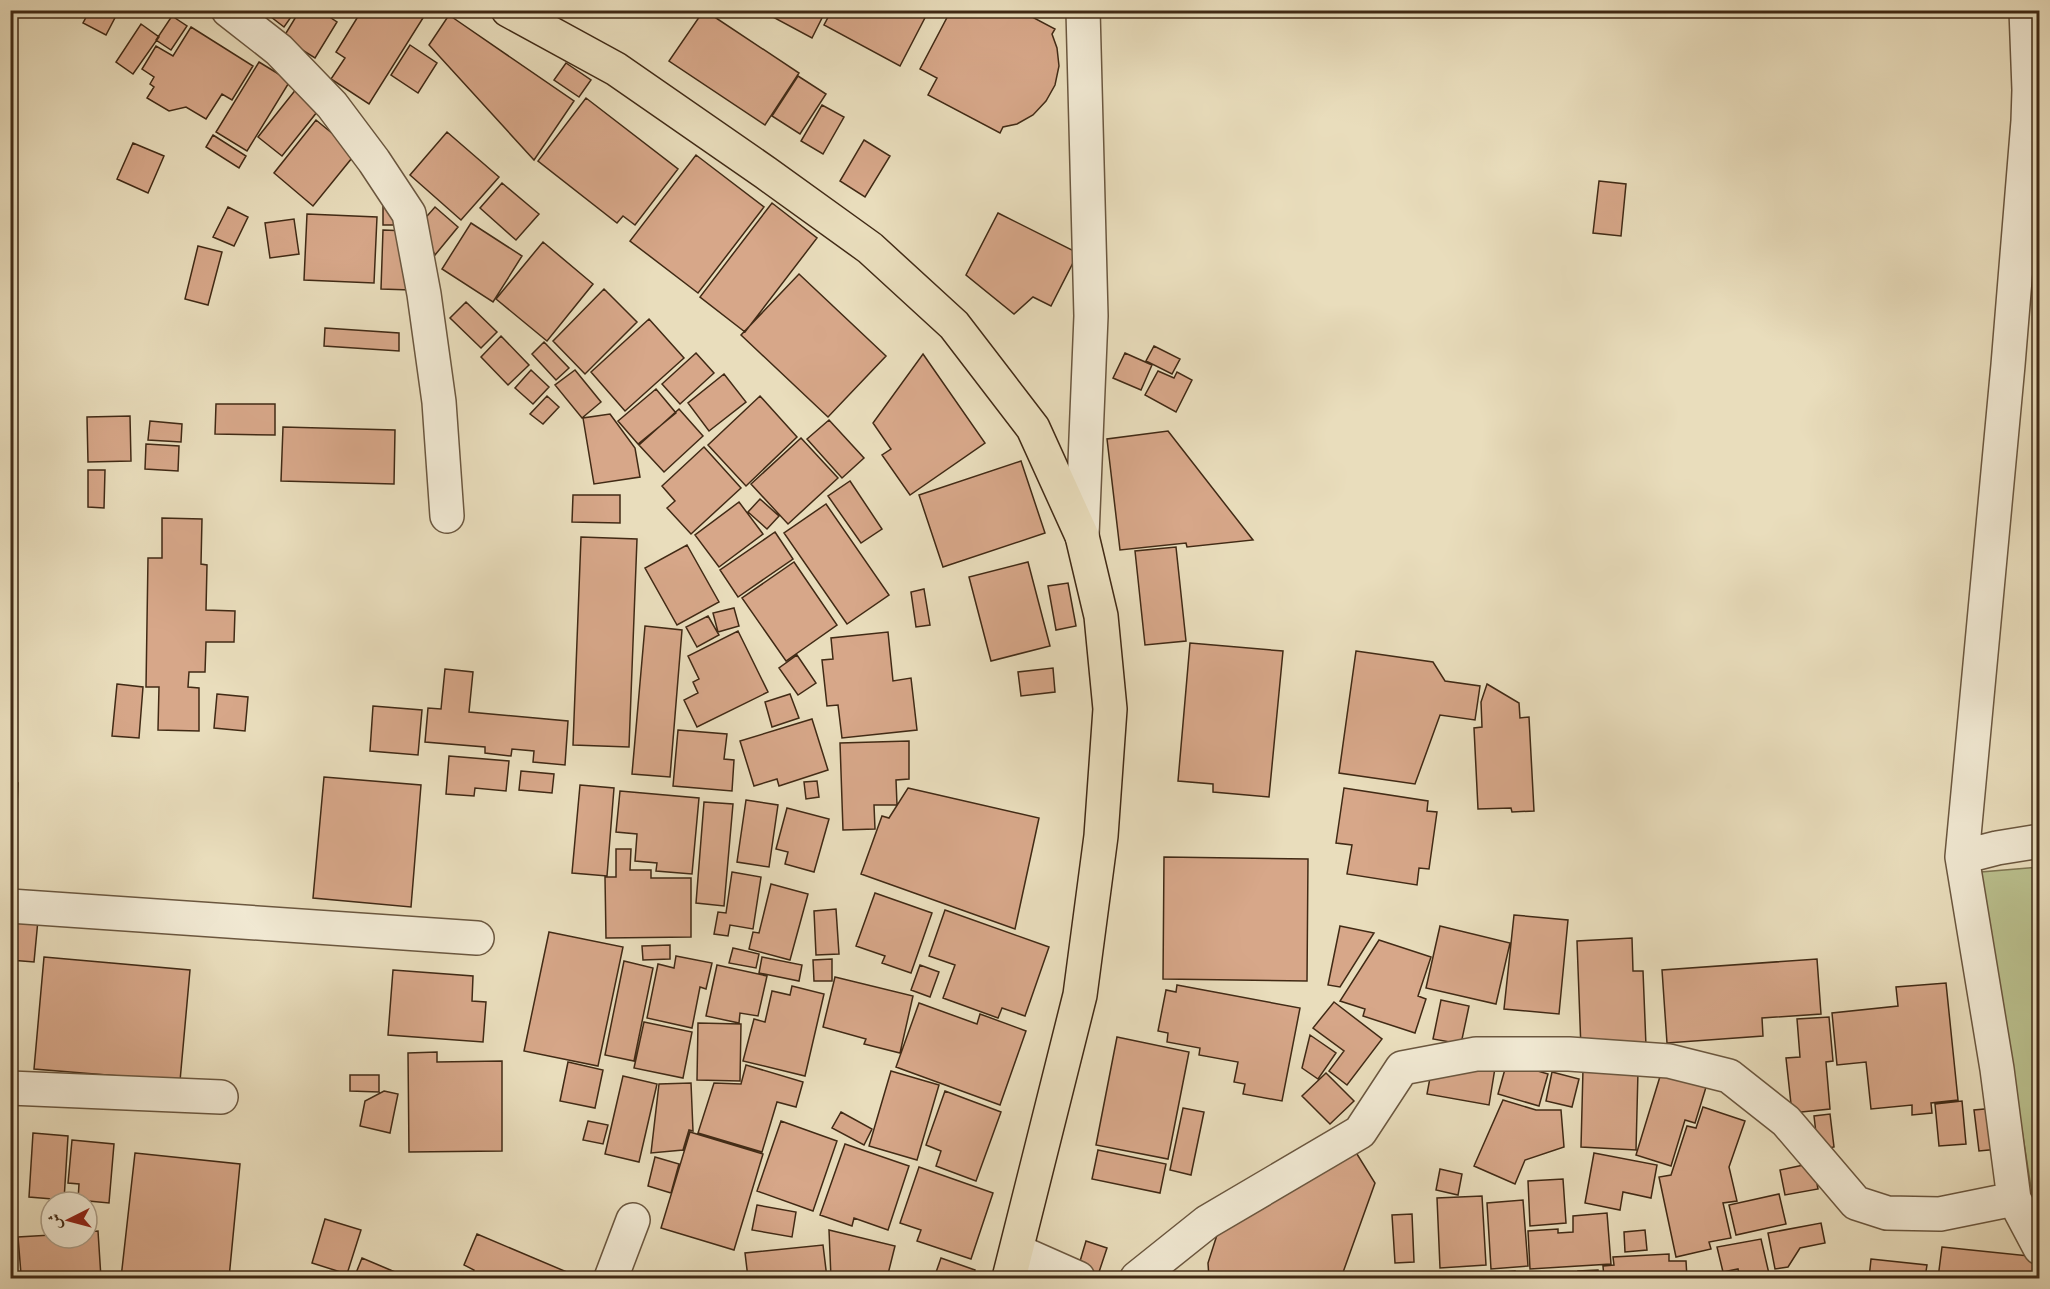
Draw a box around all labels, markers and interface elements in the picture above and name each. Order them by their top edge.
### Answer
north arrow [39,1190,99,1250]
text: ش [44,1213,65,1230]

